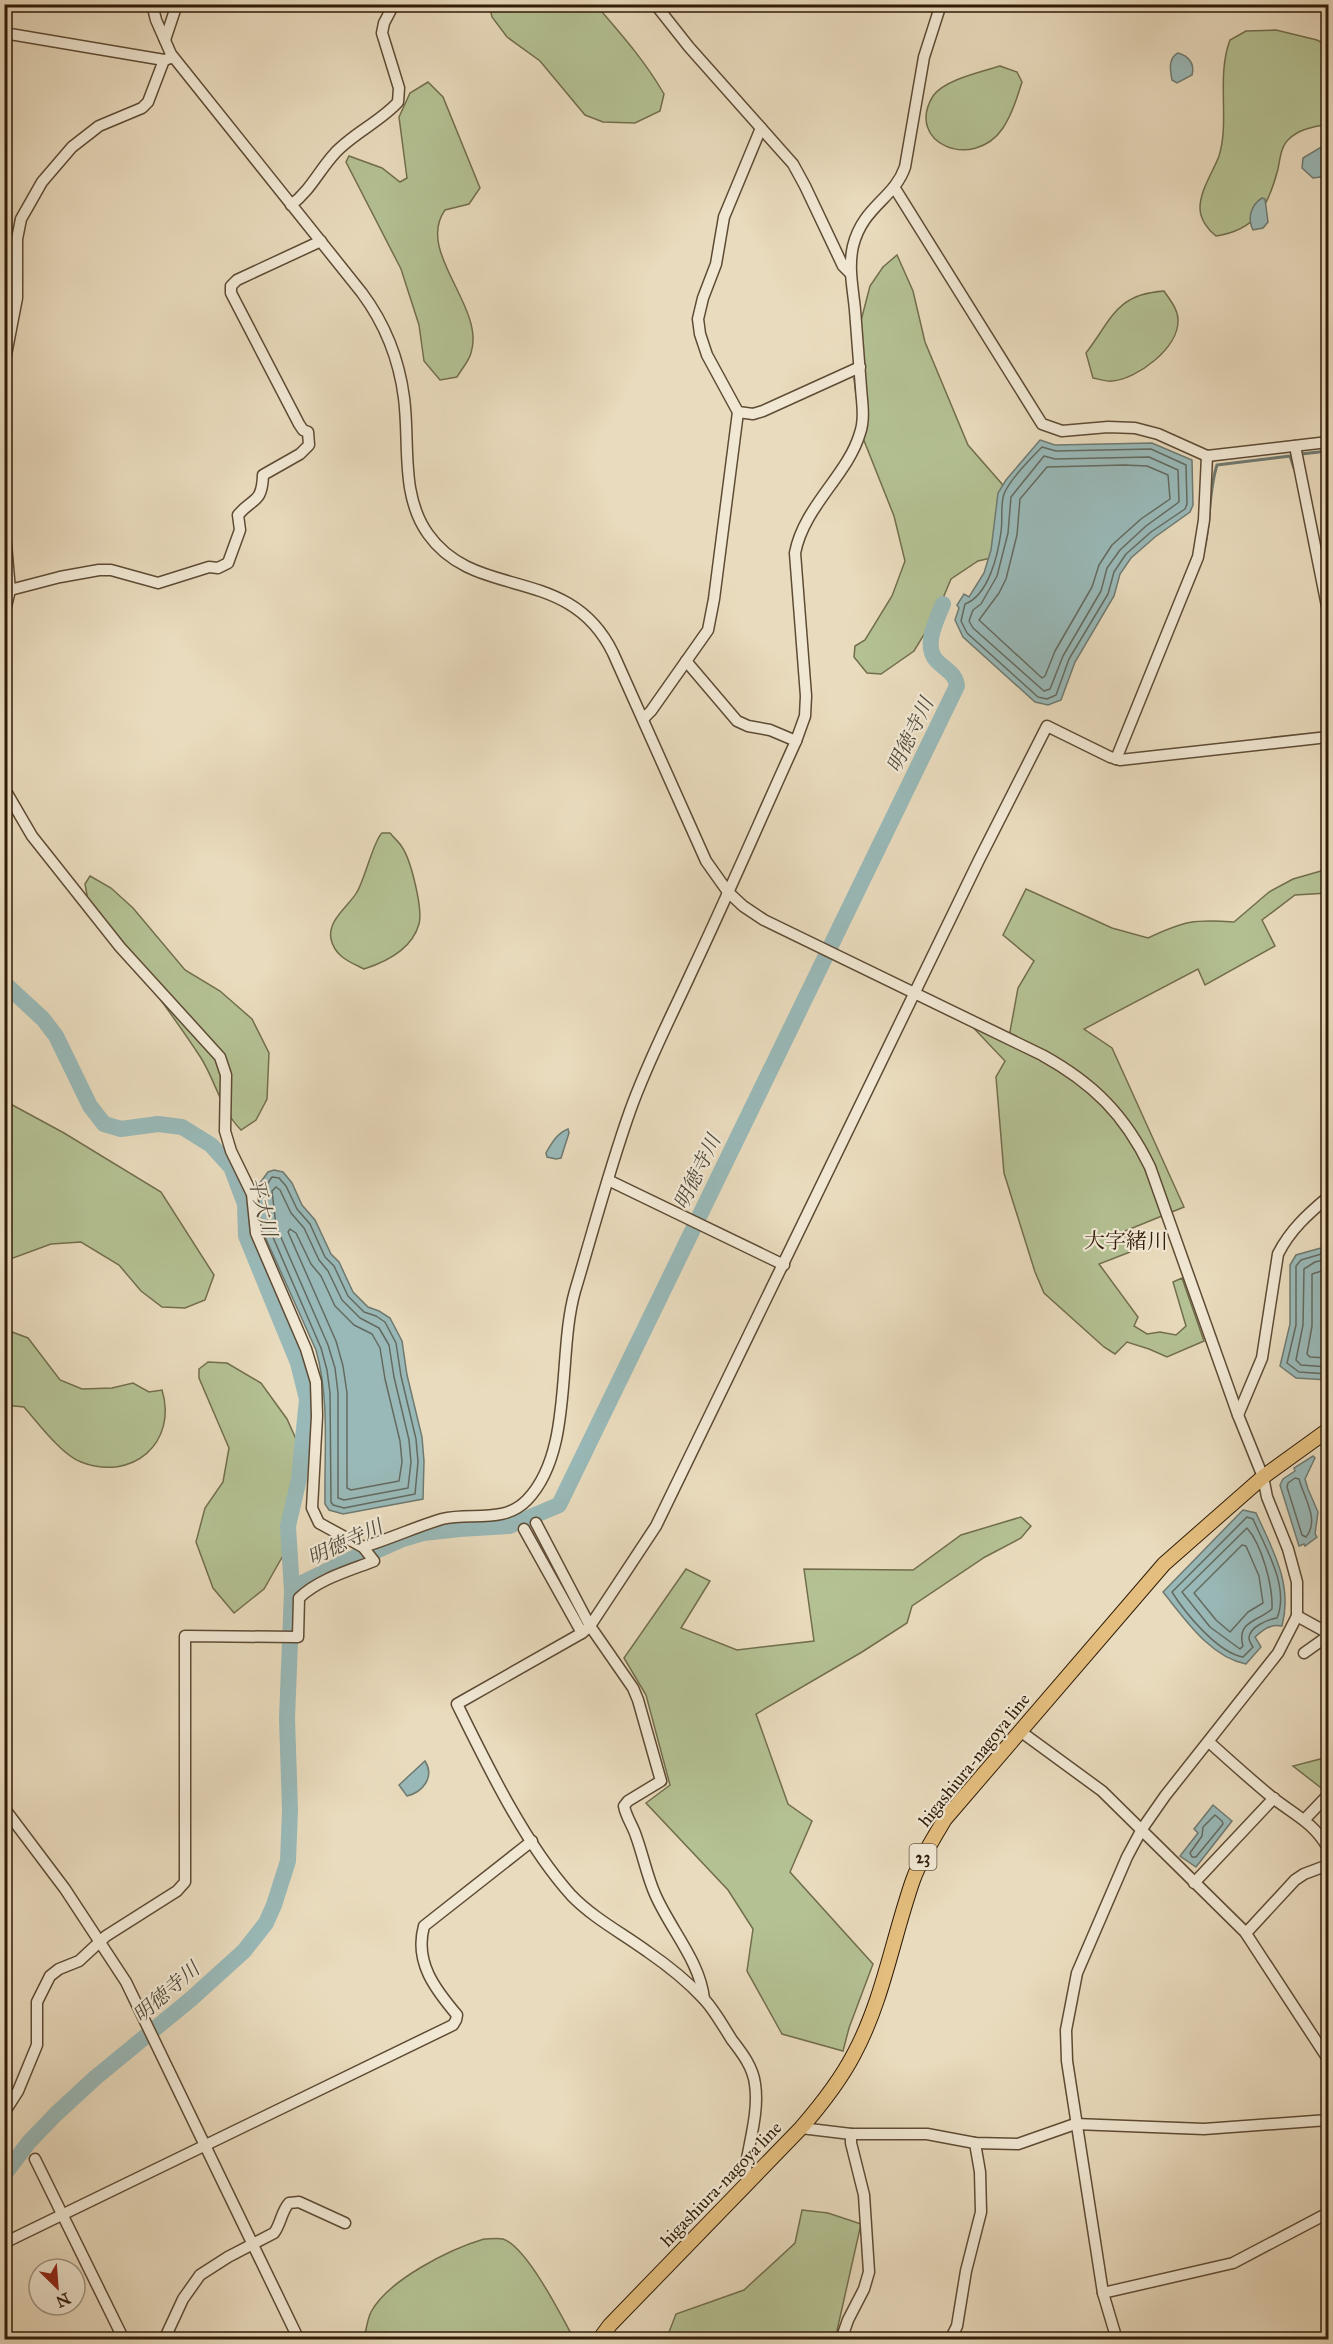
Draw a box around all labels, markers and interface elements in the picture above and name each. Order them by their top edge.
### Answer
water label: 明徳寺川 [882,692,939,776]
water label: 明徳寺川 [669,1129,726,1213]
water label: 平大川 [244,1175,282,1241]
district label: 大字緒川 [1084,1228,1168,1254]
water label: 明徳寺川 [304,1513,388,1570]
street label: higashiura-nagoya line [913,1689,1035,1832]
road number: 23 [910,1844,936,1870]
water label: 明徳寺川 [128,1955,206,2027]
street label: higashiura-nagoya line [656,2117,787,2252]
north arrow [27,2257,87,2317]
text: N [53,2289,73,2312]

